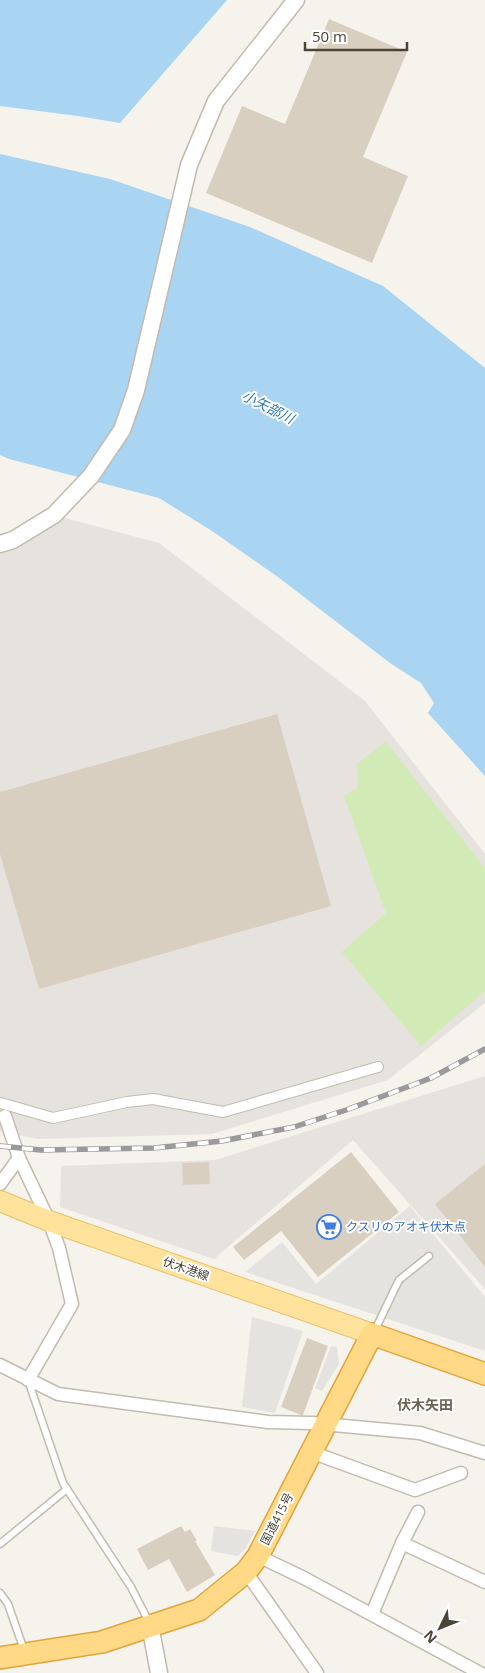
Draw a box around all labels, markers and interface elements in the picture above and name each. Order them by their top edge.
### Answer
scale bar [305,20,408,52]
text: 50 m [312,26,347,46]
water label: 小矢部川 [239,385,299,429]
supermarket icon: クスリのアオキ伏木点 [316,1214,342,1240]
place label: クスリのアオキ伏木点 [346,1218,466,1235]
street label: 伏木港線 [161,1253,212,1284]
district label: 伏木矢田 [397,1395,453,1414]
street label: 国道415号 [256,1490,297,1548]
north arrow [415,1603,465,1653]
text: N [419,1627,441,1648]

